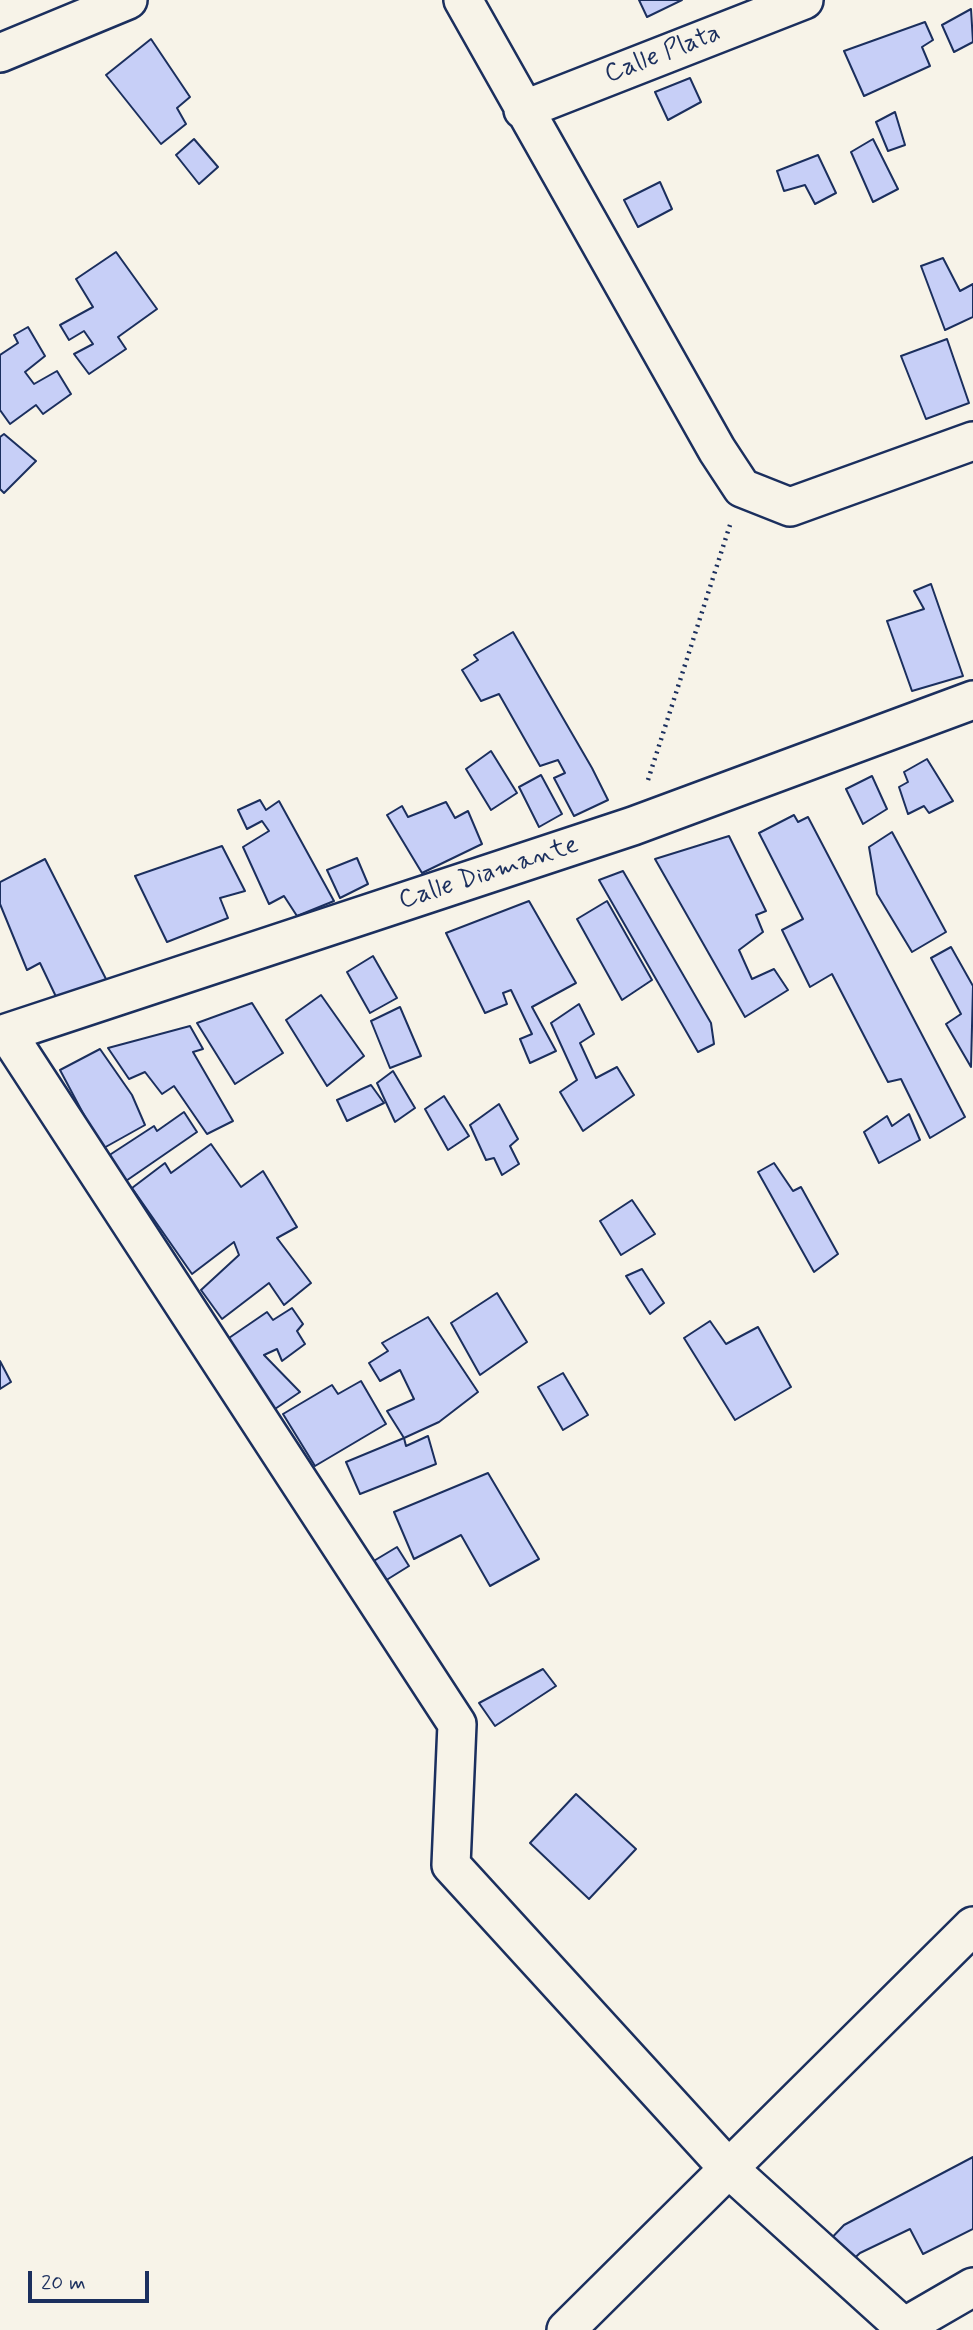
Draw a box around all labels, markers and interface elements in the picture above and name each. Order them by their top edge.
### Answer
street label: Calle Plata [601,19,725,91]
street label: Calle Diamante [395,830,583,918]
scale bar [32,2256,152,2300]
text: 20 m [41,2269,86,2297]

